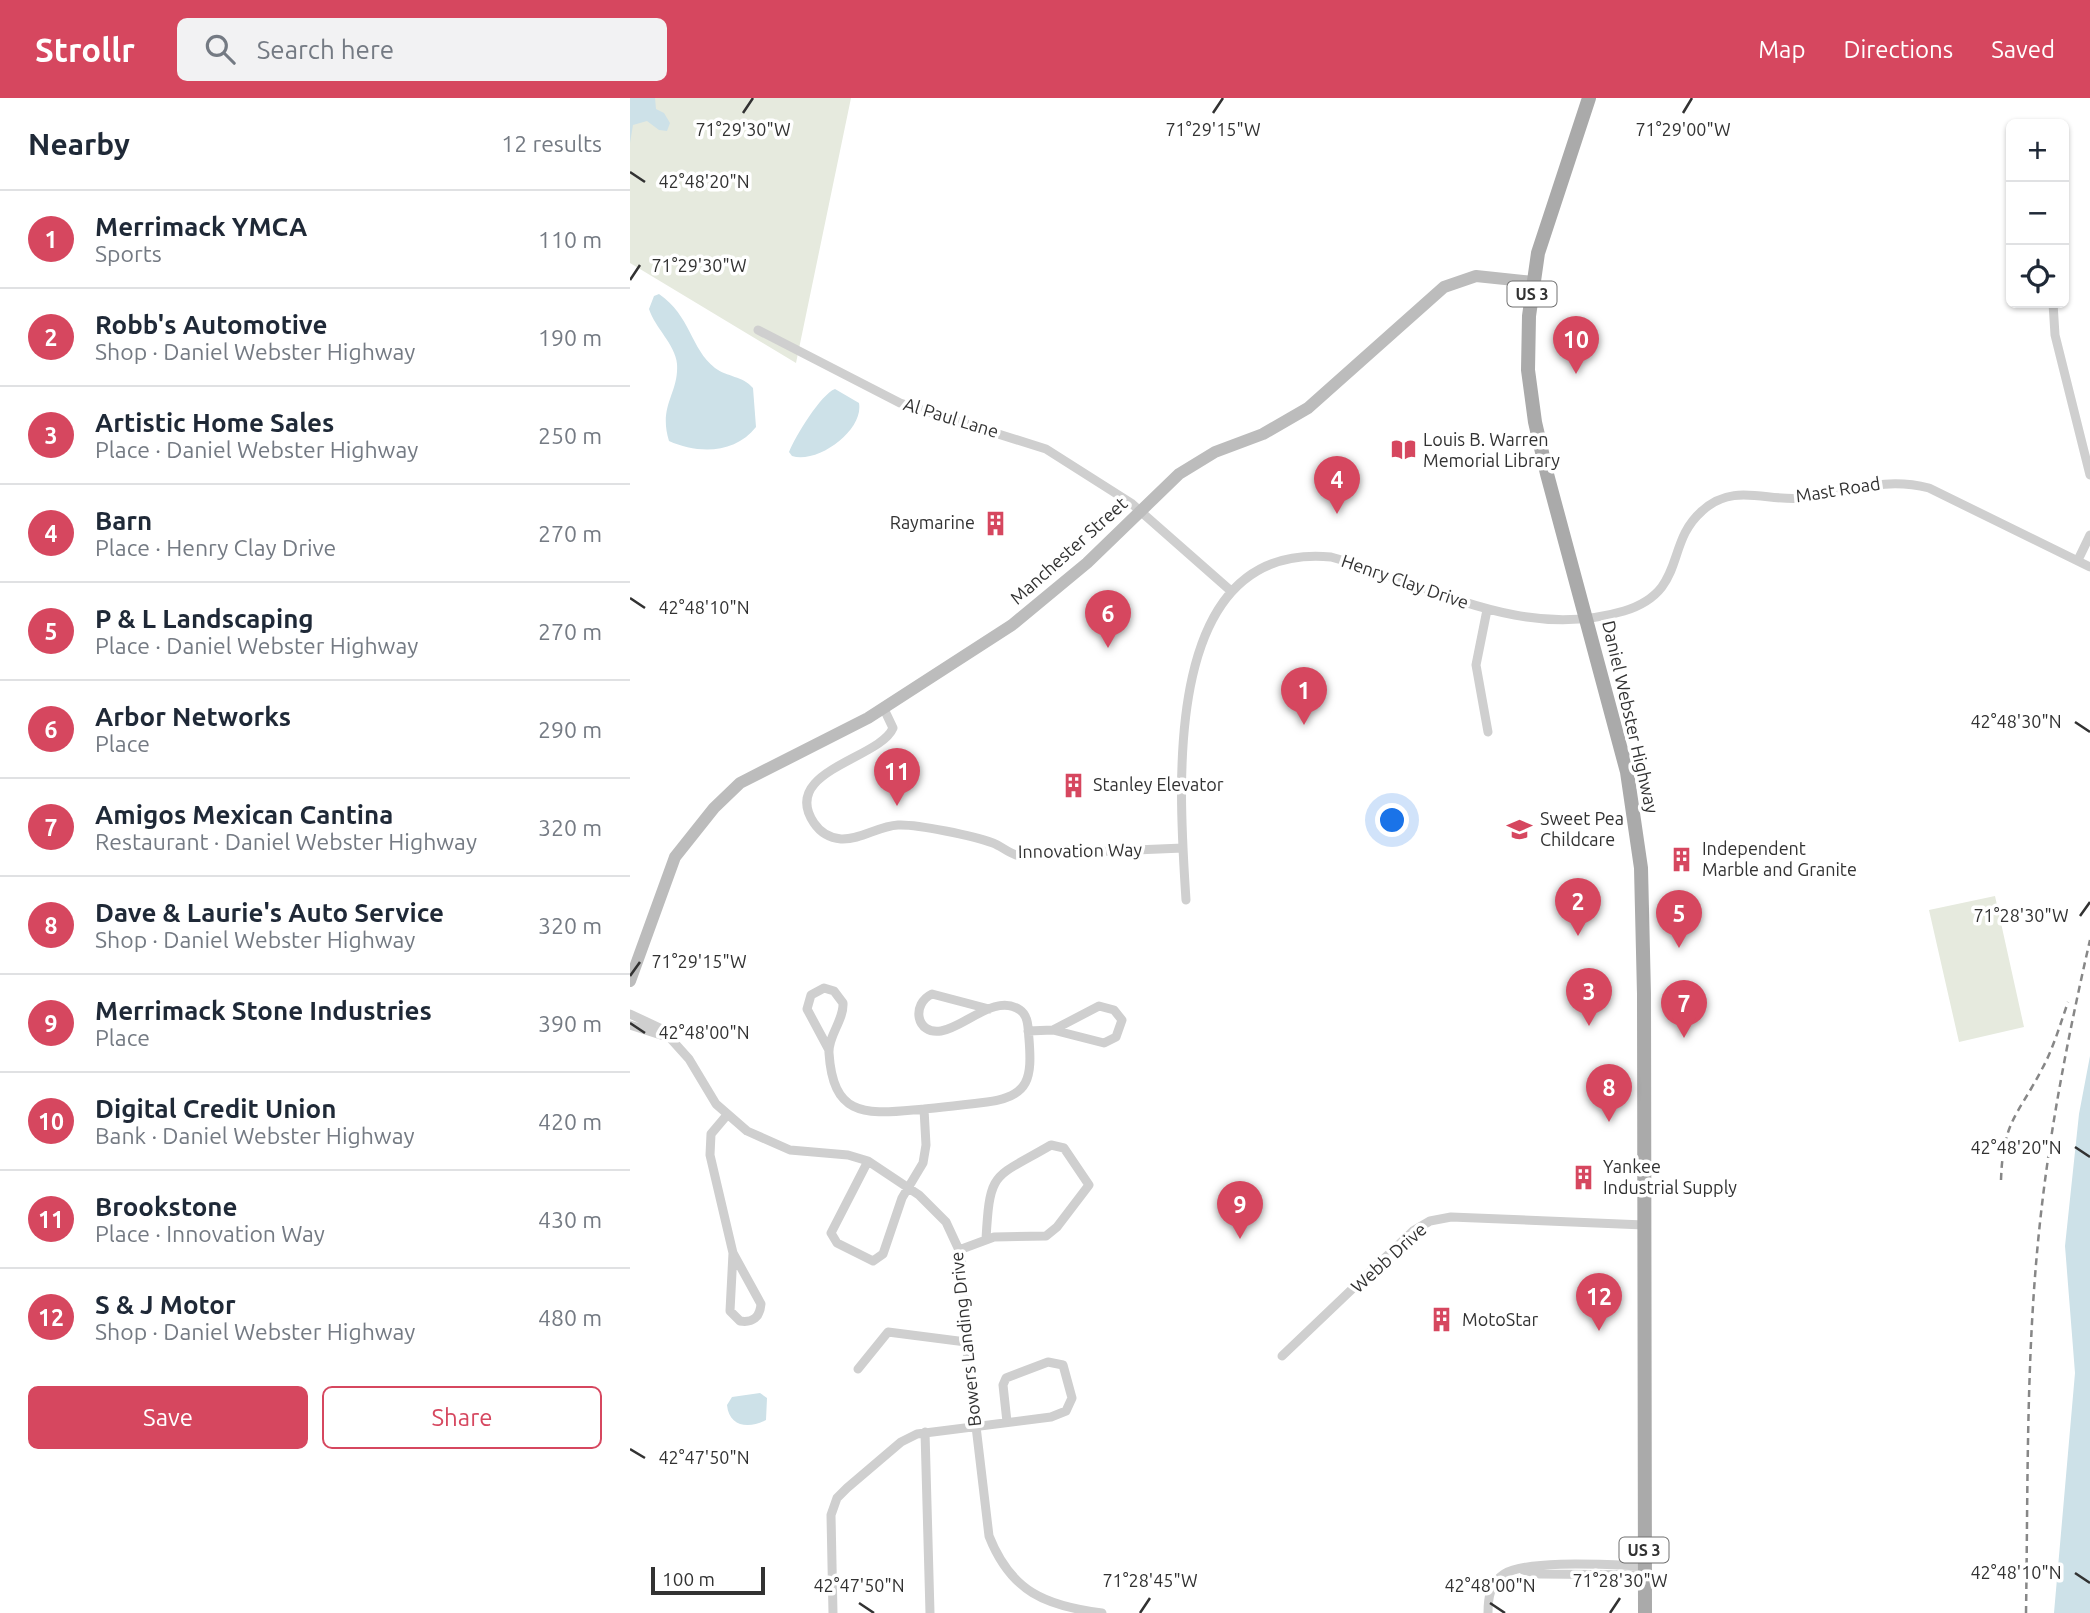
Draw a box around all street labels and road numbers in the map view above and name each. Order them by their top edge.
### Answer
road number: US 3 [1508,282,1556,306]
street label: Al Paul Lane [901,393,1001,441]
street label: Mast Road [1794,472,1882,506]
street label: Manchester Street [1006,493,1131,608]
street label: Henry Clay Drive [1339,550,1472,612]
street label: Daniel Webster Highway [1599,618,1663,815]
street label: Innovation Way [1018,839,1143,861]
street label: Webb Drive [1347,1218,1430,1296]
street label: Bowers Landing Drive [946,1251,984,1427]
road number: US 3 [1620,1538,1668,1562]

